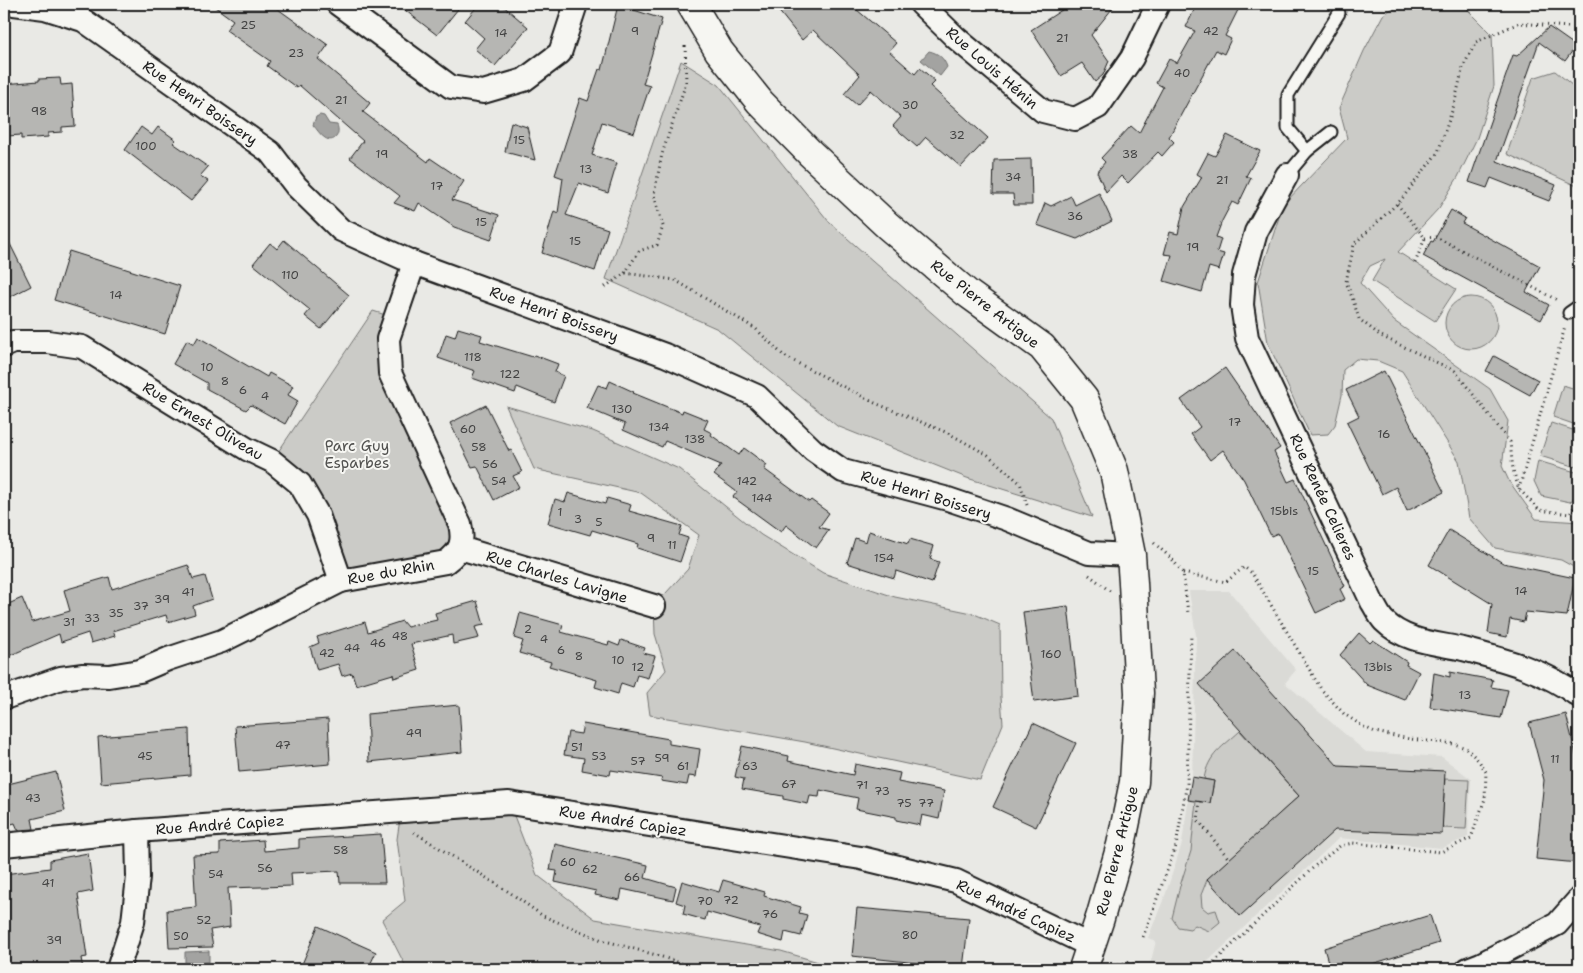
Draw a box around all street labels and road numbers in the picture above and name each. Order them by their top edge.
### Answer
street label: Rue Louis Hénin [942,23,1042,113]
street label: Rue Henri Boissery [139,56,261,150]
street label: Rue Pierre Artigue [926,255,1044,353]
street label: Rue Henri Boissery [487,281,621,347]
street label: Rue Ernest Oliveau [139,377,267,465]
street label: Rue Renée Celieres [1285,431,1361,563]
street label: Rue Henri Boissery [858,466,994,524]
street label: Rue Charles Lavigne [484,546,630,608]
street label: Rue du Rhin [346,555,436,589]
street label: Rue Pierre Artigue [1091,784,1143,918]
street label: Rue André Capiez [558,801,688,841]
street label: Rue André Capiez [155,811,285,839]
street label: Rue André Capiez [953,875,1079,947]

